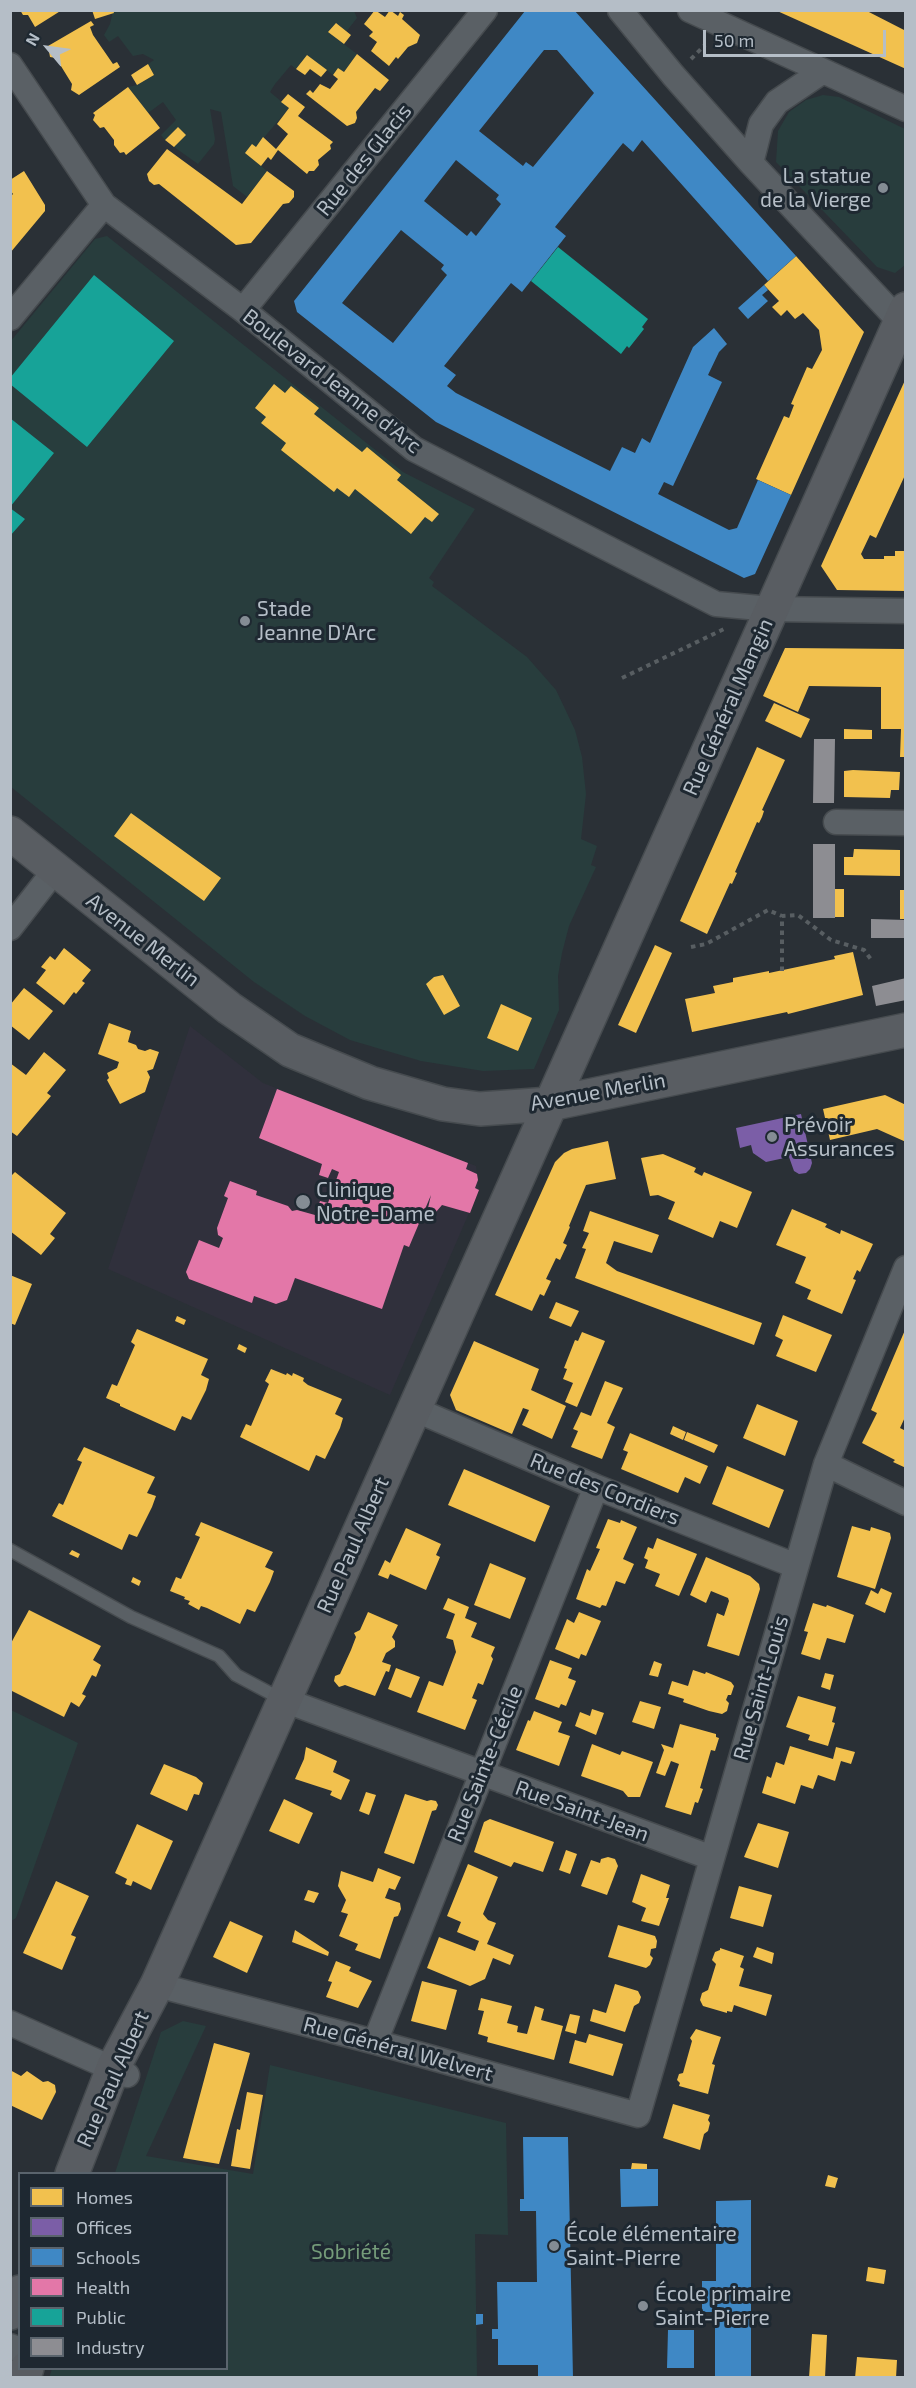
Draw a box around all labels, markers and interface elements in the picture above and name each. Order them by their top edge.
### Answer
north arrow [18,18,78,78]
scale bar [706,18,889,56]
text: N [21,29,43,49]
text: 50 m [714,29,754,51]
street label: Rue des Glacis [311,99,417,221]
place label: La statue de la Vierge [760,163,871,213]
marker: La statue de la Vierge [876,181,890,195]
street label: Boulevard Jeanne d'Arc [238,304,426,458]
place label: Stade Jeanne D'Arc [257,596,376,646]
marker: Stade Jeanne D'Arc [238,614,252,628]
street label: Rue Général Mangin [678,615,778,799]
street label: Avenue Merlin [81,888,205,992]
street label: Avenue Merlin [528,1068,668,1116]
place label: Prévoir Assurances [784,1112,895,1162]
marker: Prévoir Assurances [765,1130,779,1144]
place label: Clinique Notre-Dame [316,1177,435,1227]
marker: Clinique Notre-Dame [294,1193,312,1211]
street label: Rue des Cordiers [526,1447,684,1531]
street label: Rue Paul Albert [312,1473,394,1617]
street label: Rue Saint-Louis [728,1613,794,1763]
street label: Rue Sainte-Cécile [442,1682,528,1846]
street label: Rue Saint-Jean [512,1775,652,1847]
street label: Rue Paul Albert [72,2007,154,2151]
street label: Rue Général Welvert [301,2012,495,2086]
legend [18,2172,228,2370]
text: Homes [76,2186,133,2208]
text: Offices [76,2216,132,2238]
place label: École élémentaire Saint-Pierre [566,2221,737,2271]
park label: Sobriété [311,2239,391,2265]
marker: École élémentaire Saint-Pierre [547,2239,561,2253]
text: Schools [76,2246,140,2268]
text: Health [76,2276,130,2298]
place label: École primaire Saint-Pierre [655,2281,791,2331]
marker: École primaire Saint-Pierre [636,2299,650,2313]
text: Public [76,2306,126,2328]
text: Industry [76,2336,145,2358]

